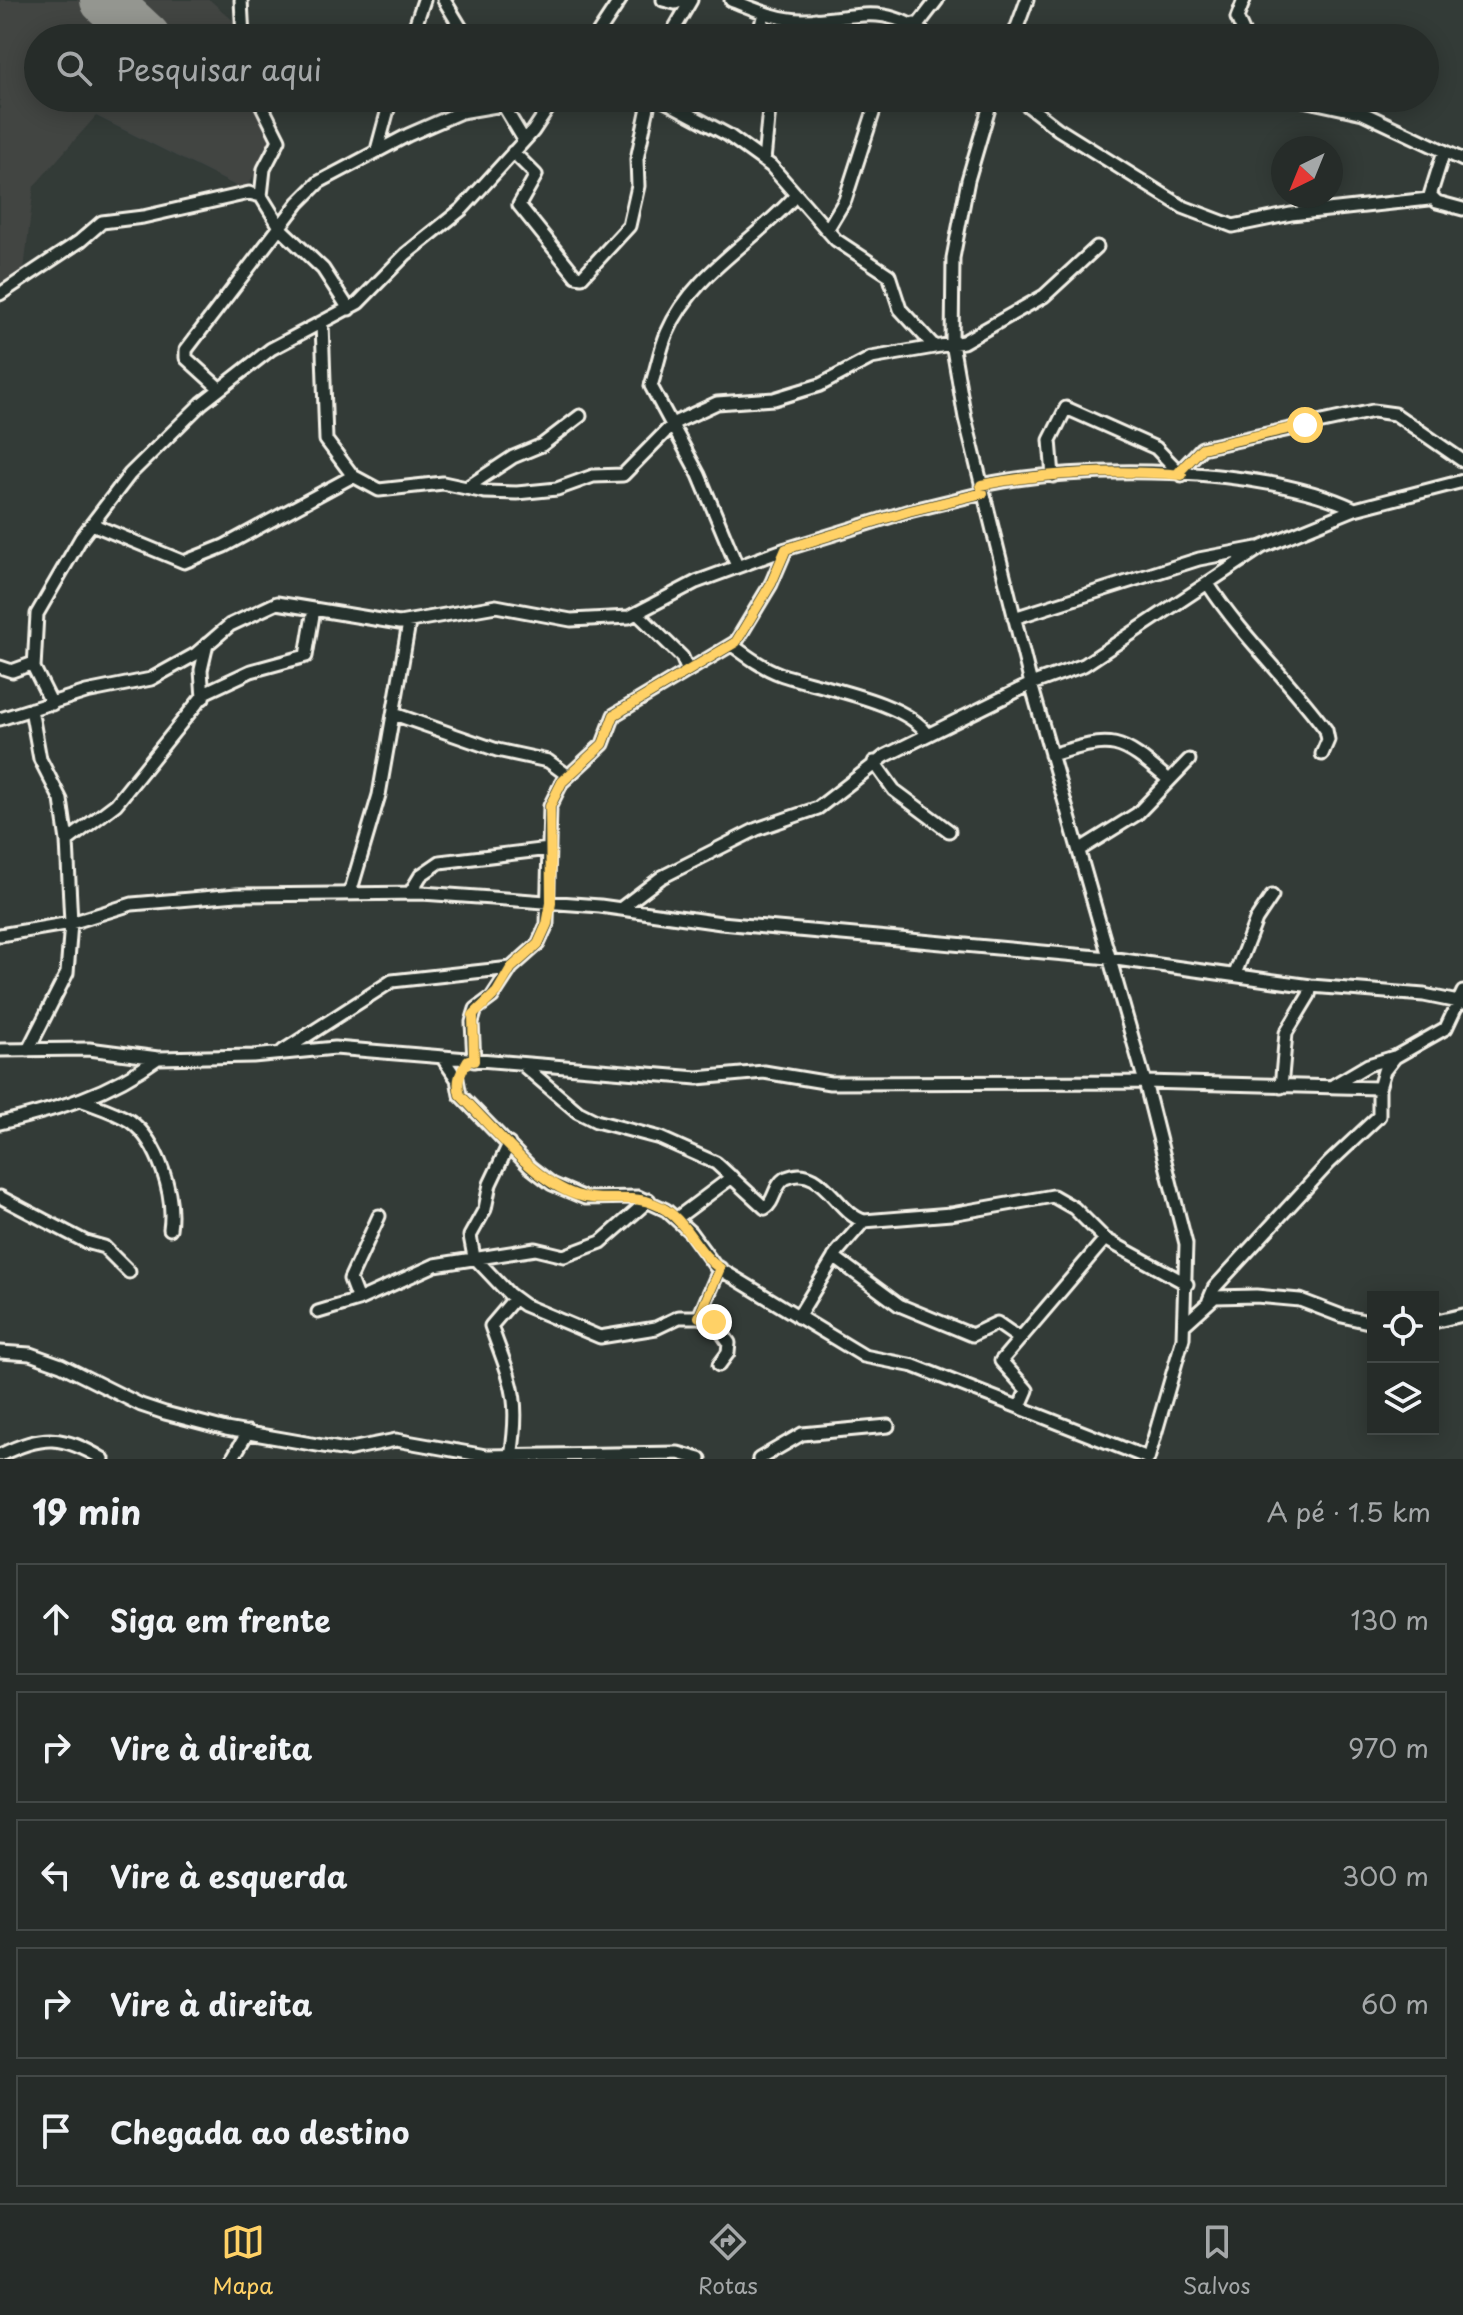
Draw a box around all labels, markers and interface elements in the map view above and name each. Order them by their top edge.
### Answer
search box [24,24,1439,112]
icon: search [52,46,96,90]
text: Pesquisar aqui [116,46,322,91]
north arrow [1271,136,1343,208]
route start [1287,407,1323,443]
map controls [1367,1291,1439,1435]
button: locate [1367,1291,1439,1363]
route end [696,1304,732,1340]
button: layers [1367,1363,1439,1435]
text: 19 min [32,1485,141,1537]
text: A pé · 1.5 km [1267,1492,1431,1531]
icon: ahead [34,1597,78,1641]
text: Siga em frente [110,1597,331,1642]
text: 130 m [1350,1600,1429,1639]
icon: right [34,1725,78,1769]
text: Vire à direita [110,1725,312,1770]
text: 970 m [1348,1728,1429,1767]
icon: left [34,1853,78,1897]
text: Vire à esquerda [110,1853,348,1898]
text: 300 m [1342,1856,1429,1895]
icon: right [34,1981,78,2025]
text: Vire à direita [110,1981,312,2026]
text: 60 m [1361,1984,1429,2023]
icon: arrive [34,2109,78,2153]
text: Chegada ao destino [110,2109,409,2154]
tab: Mapa [213,2220,273,2301]
tab: Rotas [698,2220,758,2301]
tab: Salvos [1183,2220,1250,2301]

